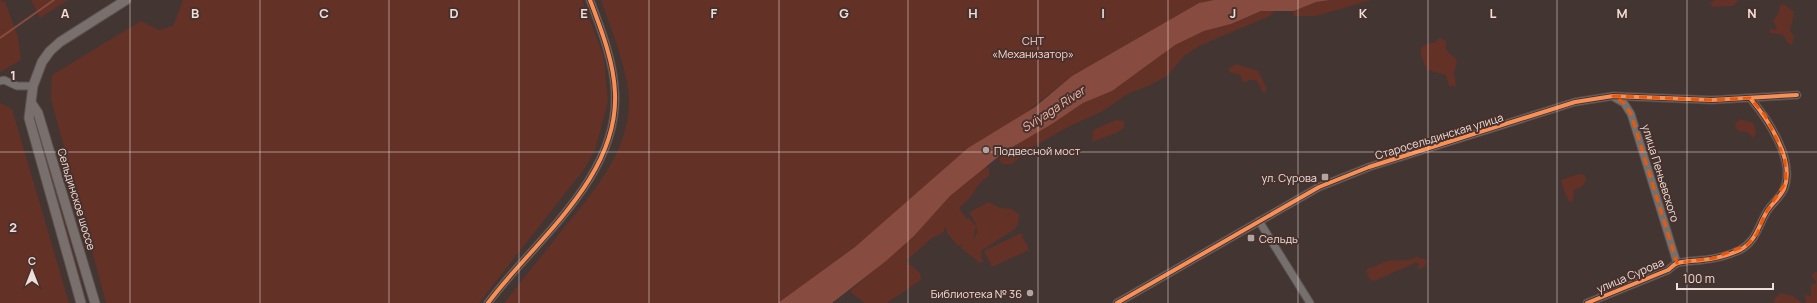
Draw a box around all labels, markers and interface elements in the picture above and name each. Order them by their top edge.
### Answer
text: A [61,4,70,22]
text: B [191,4,199,22]
text: C [319,4,329,22]
text: D [449,4,459,22]
text: E [580,4,588,22]
text: F [711,4,718,22]
text: G [839,4,849,22]
text: H [968,4,978,22]
text: I [1101,4,1105,22]
text: J [1230,4,1236,22]
text: K [1359,4,1368,22]
text: L [1490,4,1497,22]
text: M [1616,4,1628,22]
text: N [1747,4,1757,22]
park label: СНТ «Механизатор» [992,33,1074,61]
text: 1 [10,66,16,84]
water label: Sviyaga River [1018,81,1090,136]
street label: Старосельдинская улица [1373,109,1505,163]
street label: улица Пеньевского [1639,122,1683,224]
place label: Подвесной мост [994,143,1081,158]
marker: Подвесной мост [981,145,991,155]
street label: Сельдинское шоссе [54,146,100,252]
place label: ул. Сурова [1261,170,1317,185]
marker: ул. Сурова [1320,172,1330,182]
text: 2 [9,218,17,236]
place label: Сельдь [1259,231,1298,246]
marker: Сельдь [1246,233,1256,243]
north arrow [12,251,52,291]
text: С [28,253,36,268]
street label: улица Сурова [1594,254,1666,296]
scale bar [1677,265,1773,291]
text: 100 m [1683,270,1715,287]
place label: Библиотека № 36 [931,286,1022,301]
marker: Библиотека № 36 [1025,288,1035,298]

